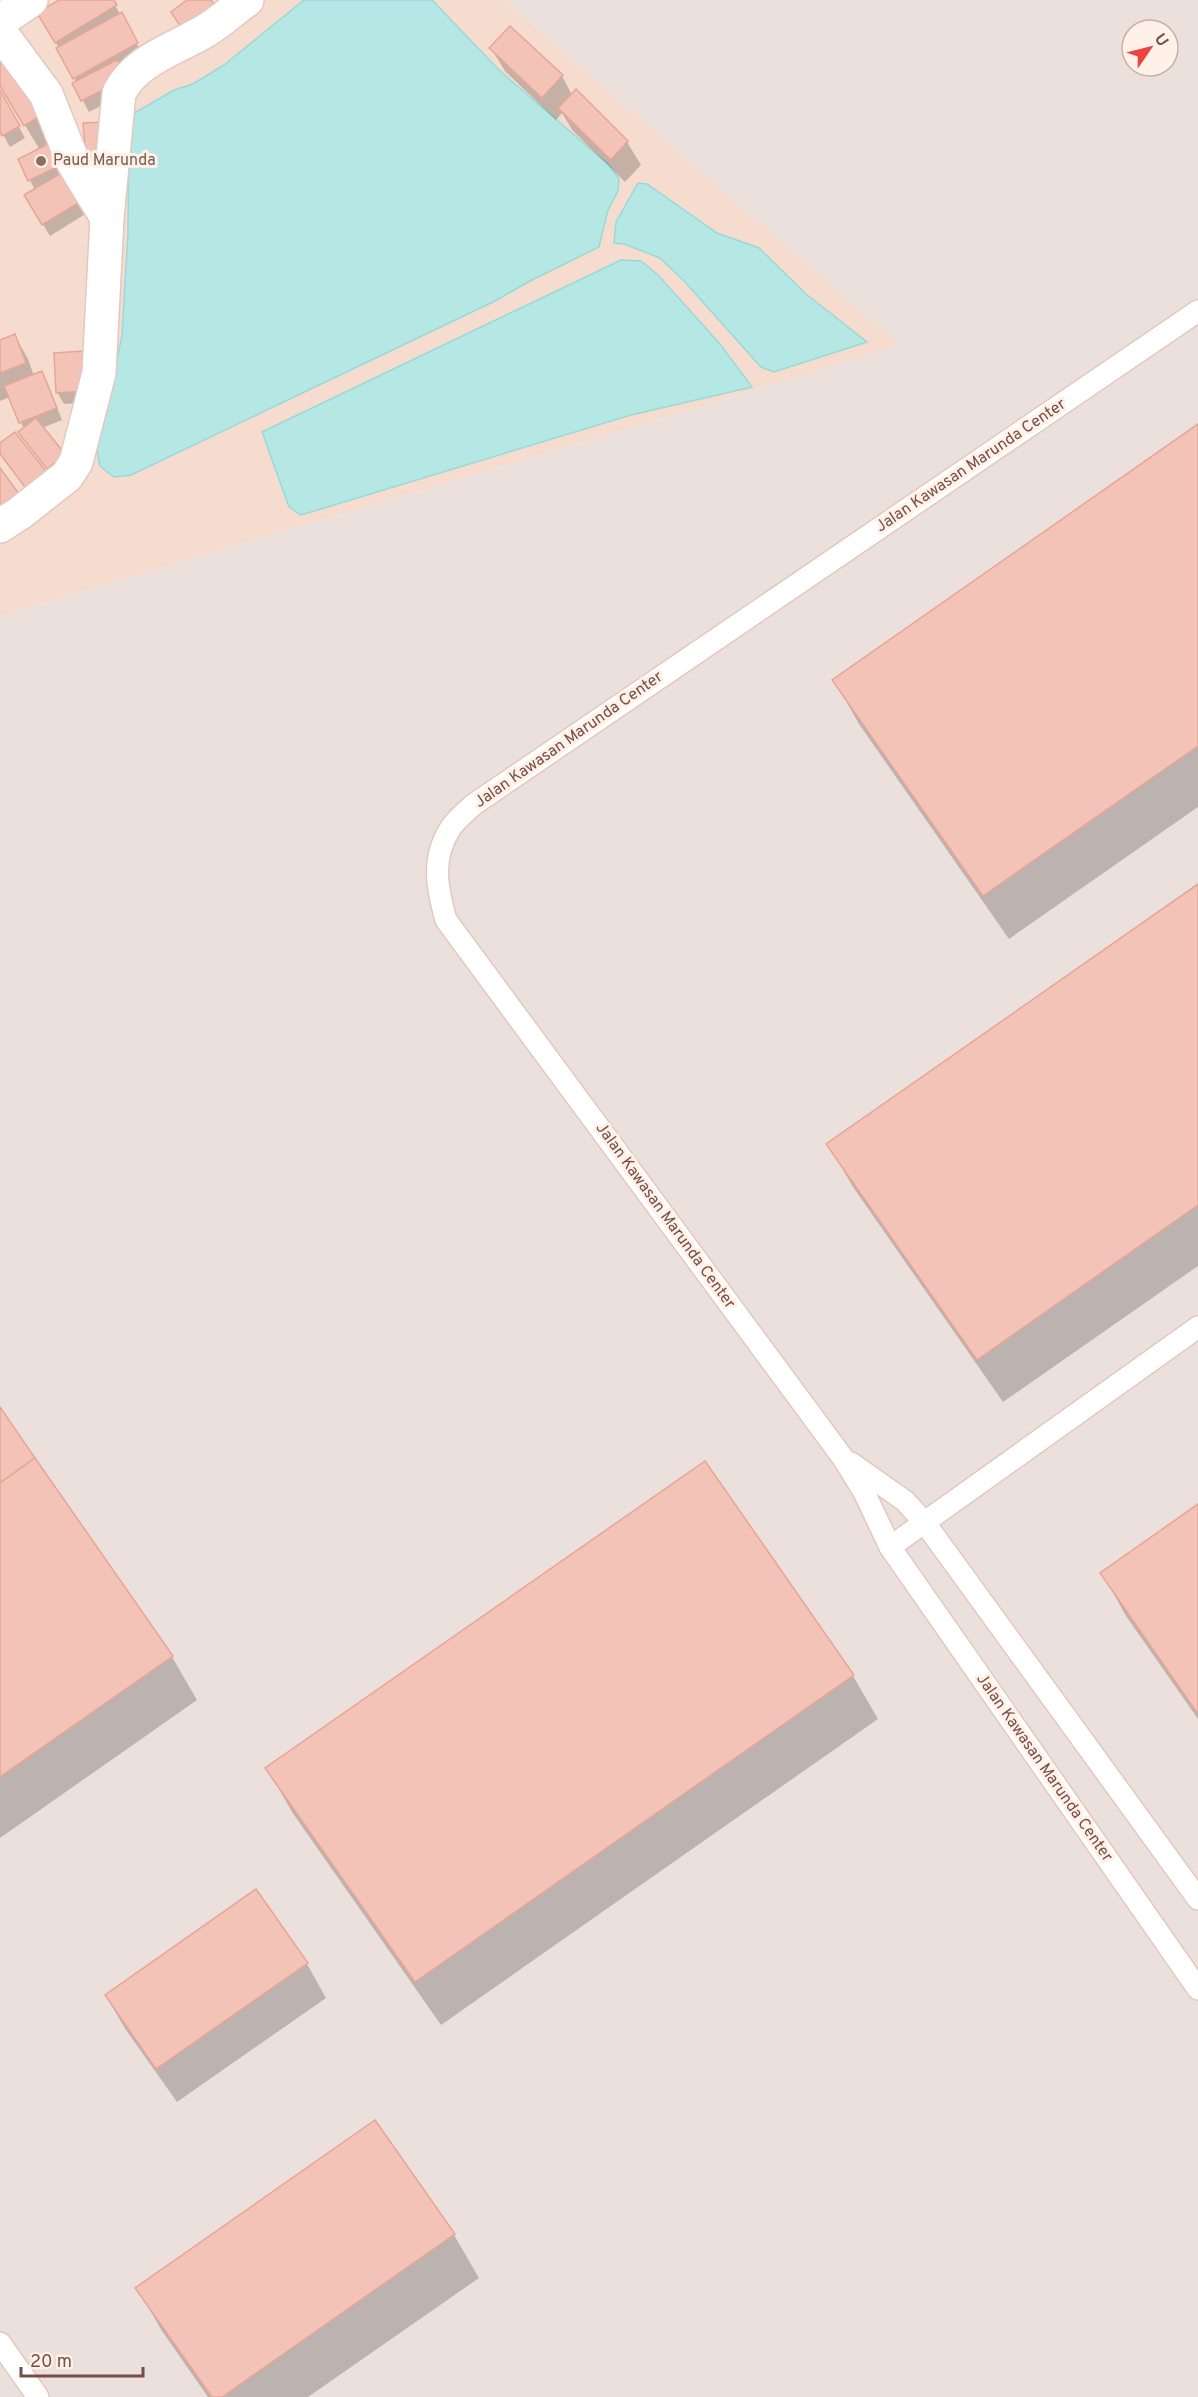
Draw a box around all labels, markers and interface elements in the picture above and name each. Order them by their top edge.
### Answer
north arrow [1120,18,1180,78]
text: U [1149,30,1172,51]
place label: Paud Marunda [53,151,156,171]
marker: Paud Marunda [34,154,48,168]
street label: Jalan Kawasan Marunda Center [872,395,1070,537]
street label: Jalan Kawasan Marunda Center [471,667,667,813]
street label: Jalan Kawasan Marunda Center [591,1119,739,1313]
street label: Jalan Kawasan Marunda Center [971,1670,1117,1866]
scale bar [21,2340,142,2378]
text: 20 m [30,2351,72,2374]

